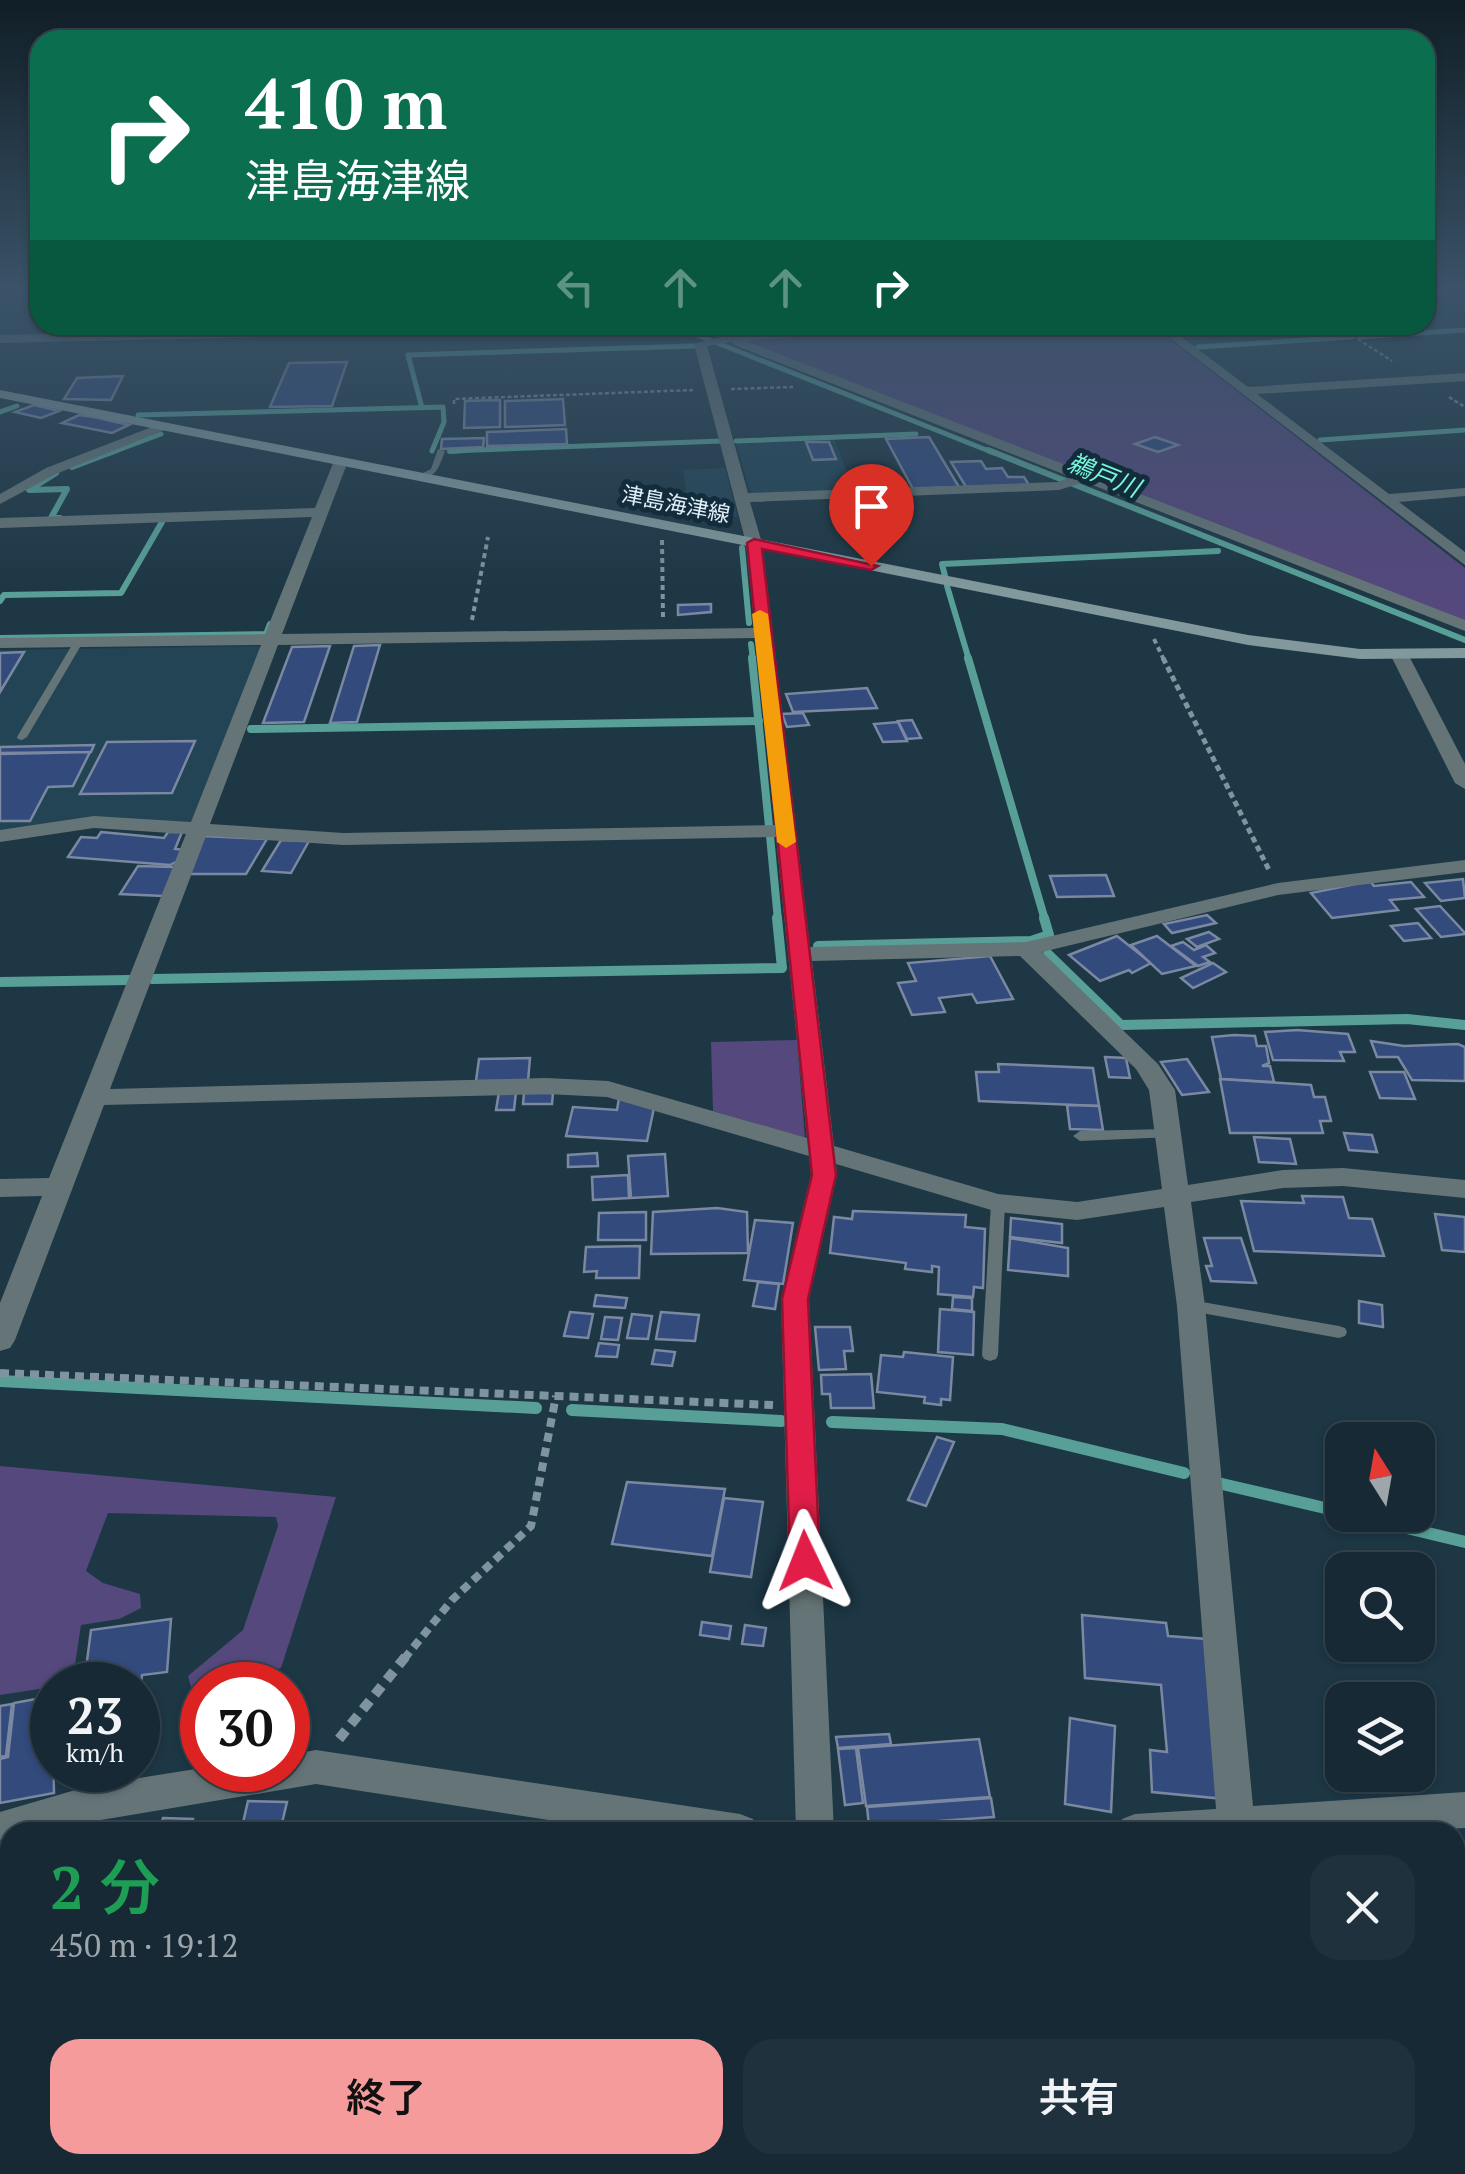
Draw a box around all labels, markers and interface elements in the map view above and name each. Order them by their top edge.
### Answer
text: 410 m [245,56,447,149]
icon: right [80,70,210,200]
text: 津島海津線 [245,150,470,210]
icon: left [548,260,603,315]
icon: ahead [653,260,708,315]
icon: ahead [758,260,813,315]
icon: right [863,260,918,315]
water label: 鵜戸川 [1063,445,1148,505]
pin [829,464,914,567]
street label: 津島海津線 [619,479,733,528]
icon: arrive [844,479,899,534]
north arrow [1325,1422,1435,1532]
map controls [1325,1422,1435,1792]
position arrow [753,1509,857,1613]
button: search [1325,1552,1435,1662]
speed limit sign: 30 [180,1662,310,1792]
text: 23 [67,1682,123,1748]
button: layers [1325,1682,1435,1792]
text: km/h [66,1736,124,1769]
text: 2 分 [50,1847,160,1926]
button: close [1310,1855,1415,1960]
text: 450 m · 19:12 [50,1924,238,1966]
button: 終了 [50,2039,723,2154]
button: 共有 [743,2039,1415,2154]

